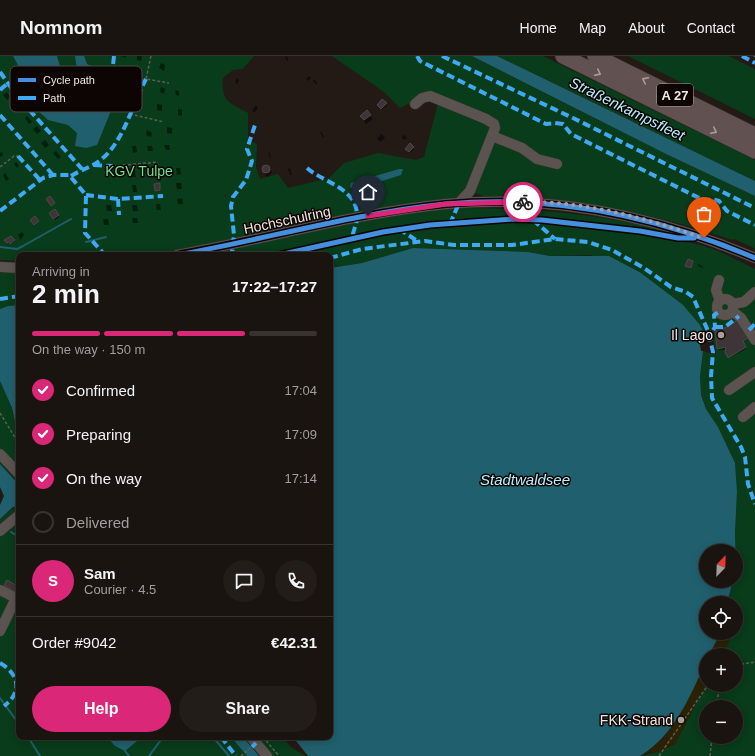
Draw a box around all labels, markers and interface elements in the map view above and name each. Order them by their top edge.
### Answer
text: Nomnom [20,17,102,38]
text: Home [520,20,557,36]
text: Map [579,20,606,36]
text: About [628,20,665,36]
text: Contact [687,20,735,36]
legend [10,66,142,112]
one-way arrow [594,68,601,76]
water label: Straßenkampsfleet [567,73,688,144]
text: Cycle path [43,74,95,86]
one-way arrow [641,77,649,85]
road number: A 27 [657,84,693,106]
text: Path [43,92,66,104]
one-way arrow [710,126,718,134]
park label: KGV Tulpe [105,163,173,179]
pin [351,175,385,216]
icon: home [357,181,379,203]
courier [503,182,543,222]
icon: bike [512,191,534,213]
pin [687,197,721,238]
street label: Hochschulring [242,203,332,237]
icon: bag [693,203,715,225]
text: Arriving in [32,264,90,279]
text: 17:22–17:27 [232,278,317,295]
text: 2 min [32,279,100,309]
place label: Il Lago [671,327,713,343]
marker: Il Lago [716,330,726,340]
text: On the way · 150 m [32,342,145,357]
icon: check [32,379,54,401]
text: Confirmed [66,382,135,399]
text: 17:04 [284,383,317,398]
icon: check [32,423,54,445]
text: Preparing [66,426,131,443]
text: 17:09 [284,427,317,442]
icon: check [32,467,54,489]
text: On the way [66,470,142,487]
text: 17:14 [284,471,317,486]
water label: Stadtwaldsee [480,471,570,488]
text: Delivered [66,514,129,531]
north arrow [699,544,743,588]
map controls [699,544,743,744]
button: chat [223,560,265,602]
button: phone [275,560,317,602]
text: Sam [84,565,116,582]
text: S [48,572,58,589]
text: Courier · 4.5 [84,582,156,597]
button: locate [699,596,743,640]
text: Order #9042 [32,634,116,651]
text: €42.31 [271,634,317,651]
button: + [699,648,743,692]
button: Help [32,686,171,732]
button: Share [179,686,317,732]
button: − [699,700,743,744]
place label: FKK-Strand [600,712,673,728]
marker: FKK-Strand [676,715,686,725]

